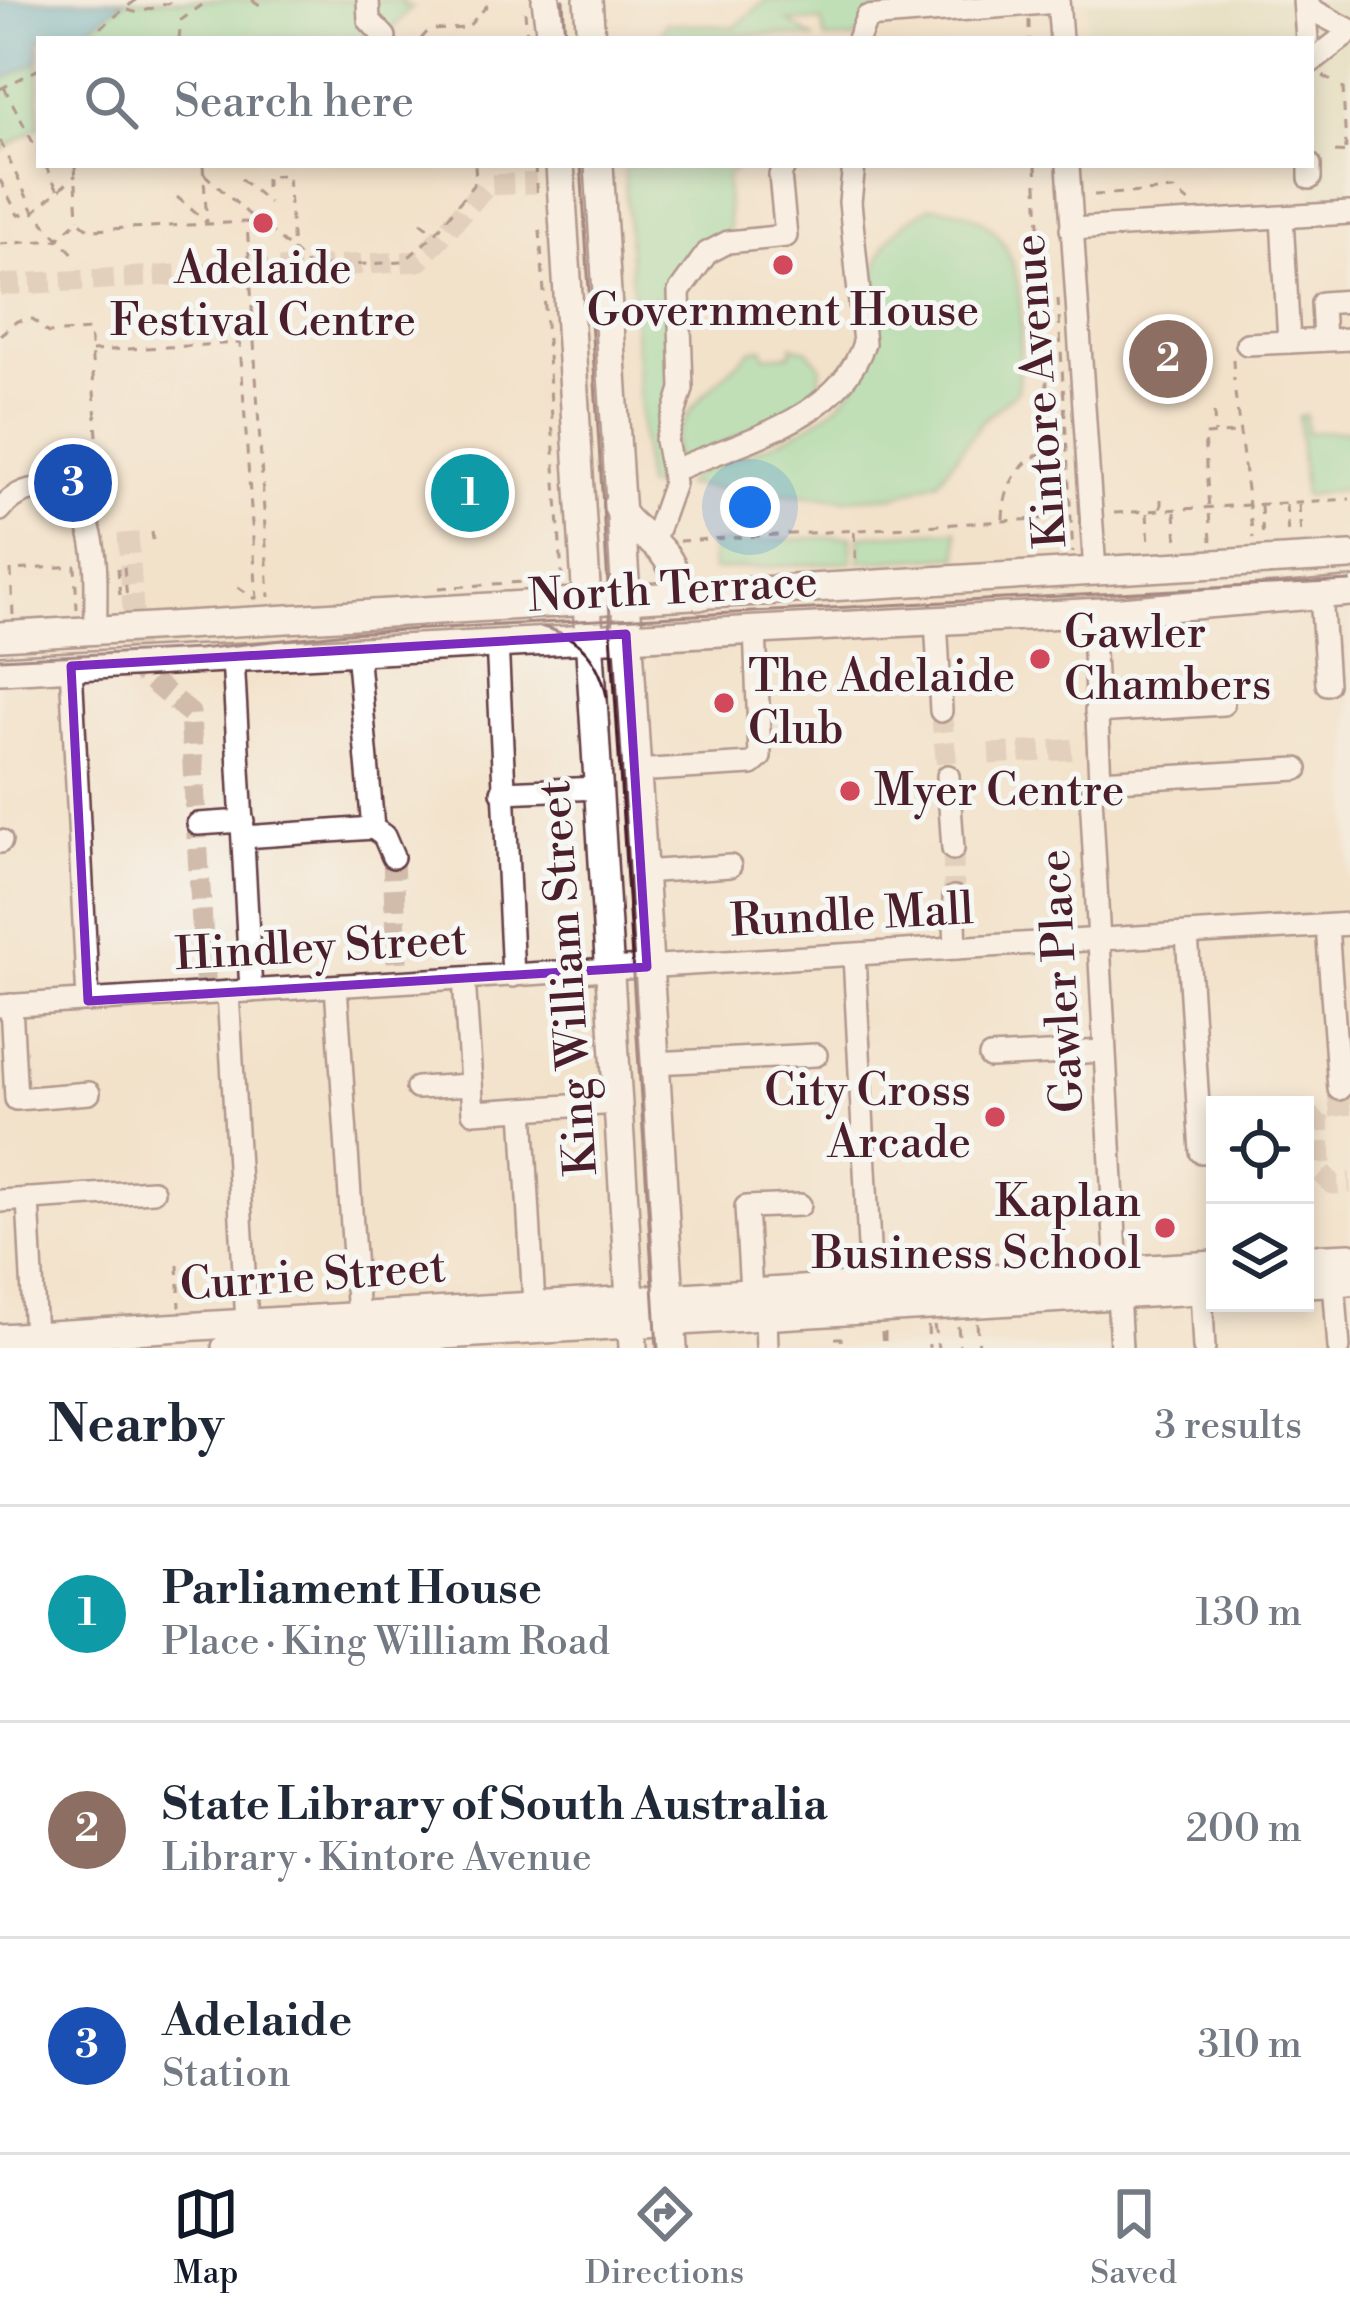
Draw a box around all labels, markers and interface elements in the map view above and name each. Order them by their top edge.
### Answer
search box [36,36,1314,168]
icon: search [78,69,144,135]
text: Search here [174,74,414,131]
marker: Adelaide Festival Centre [250,210,276,236]
street label: Kintore Avenue [1002,232,1080,550]
place label: Adelaide Festival Centre [110,241,416,350]
marker: Government House [770,252,796,278]
place label: Government House [587,283,979,340]
pin: 2 [1129,314,1207,404]
pin: 3 [34,438,112,528]
pin: 1 [431,448,509,538]
your location [720,477,780,537]
street label: North Terrace [527,554,819,626]
place label: Gawler Chambers [1064,605,1271,714]
marker: Gawler Chambers [1027,646,1053,672]
place label: The Adelaide Club [748,649,1015,758]
marker: The Adelaide Club [711,690,737,716]
place label: Myer Centre [874,763,1125,820]
street label: King William Street [527,778,611,1178]
marker: Myer Centre [837,778,863,804]
street label: Gawler Place [1027,848,1097,1114]
street label: Rundle Mall [729,881,975,951]
street label: Hindley Street [173,912,469,984]
place label: City Cross Arcade [764,1063,971,1172]
map controls [1206,1096,1314,1312]
button: locate [1206,1096,1314,1204]
marker: City Cross Arcade [982,1104,1008,1130]
place label: Kaplan Business School [811,1174,1141,1283]
button: layers [1206,1204,1314,1312]
marker: Kaplan Business School [1152,1215,1178,1241]
street label: Currie Street [178,1239,448,1315]
text: Nearby [48,1394,224,1458]
text: 3 results [1154,1402,1302,1451]
text: Parliament House [162,1561,542,1618]
text: 1 [78,1589,96,1638]
text: 130 m [1196,1589,1302,1638]
text: Place · King William Road [162,1618,610,1667]
text: State Library of South Australia [162,1777,828,1834]
text: 2 [75,1805,99,1854]
text: 200 m [1186,1805,1302,1854]
text: Library · Kintore Avenue [162,1834,592,1883]
text: Adelaide [162,1993,352,2050]
text: 3 [75,2021,99,2070]
text: 310 m [1198,2021,1302,2070]
text: Station [162,2050,290,2099]
tab: Map [173,2181,239,2294]
tab: Directions [585,2181,744,2294]
tab: Saved [1090,2181,1177,2294]

